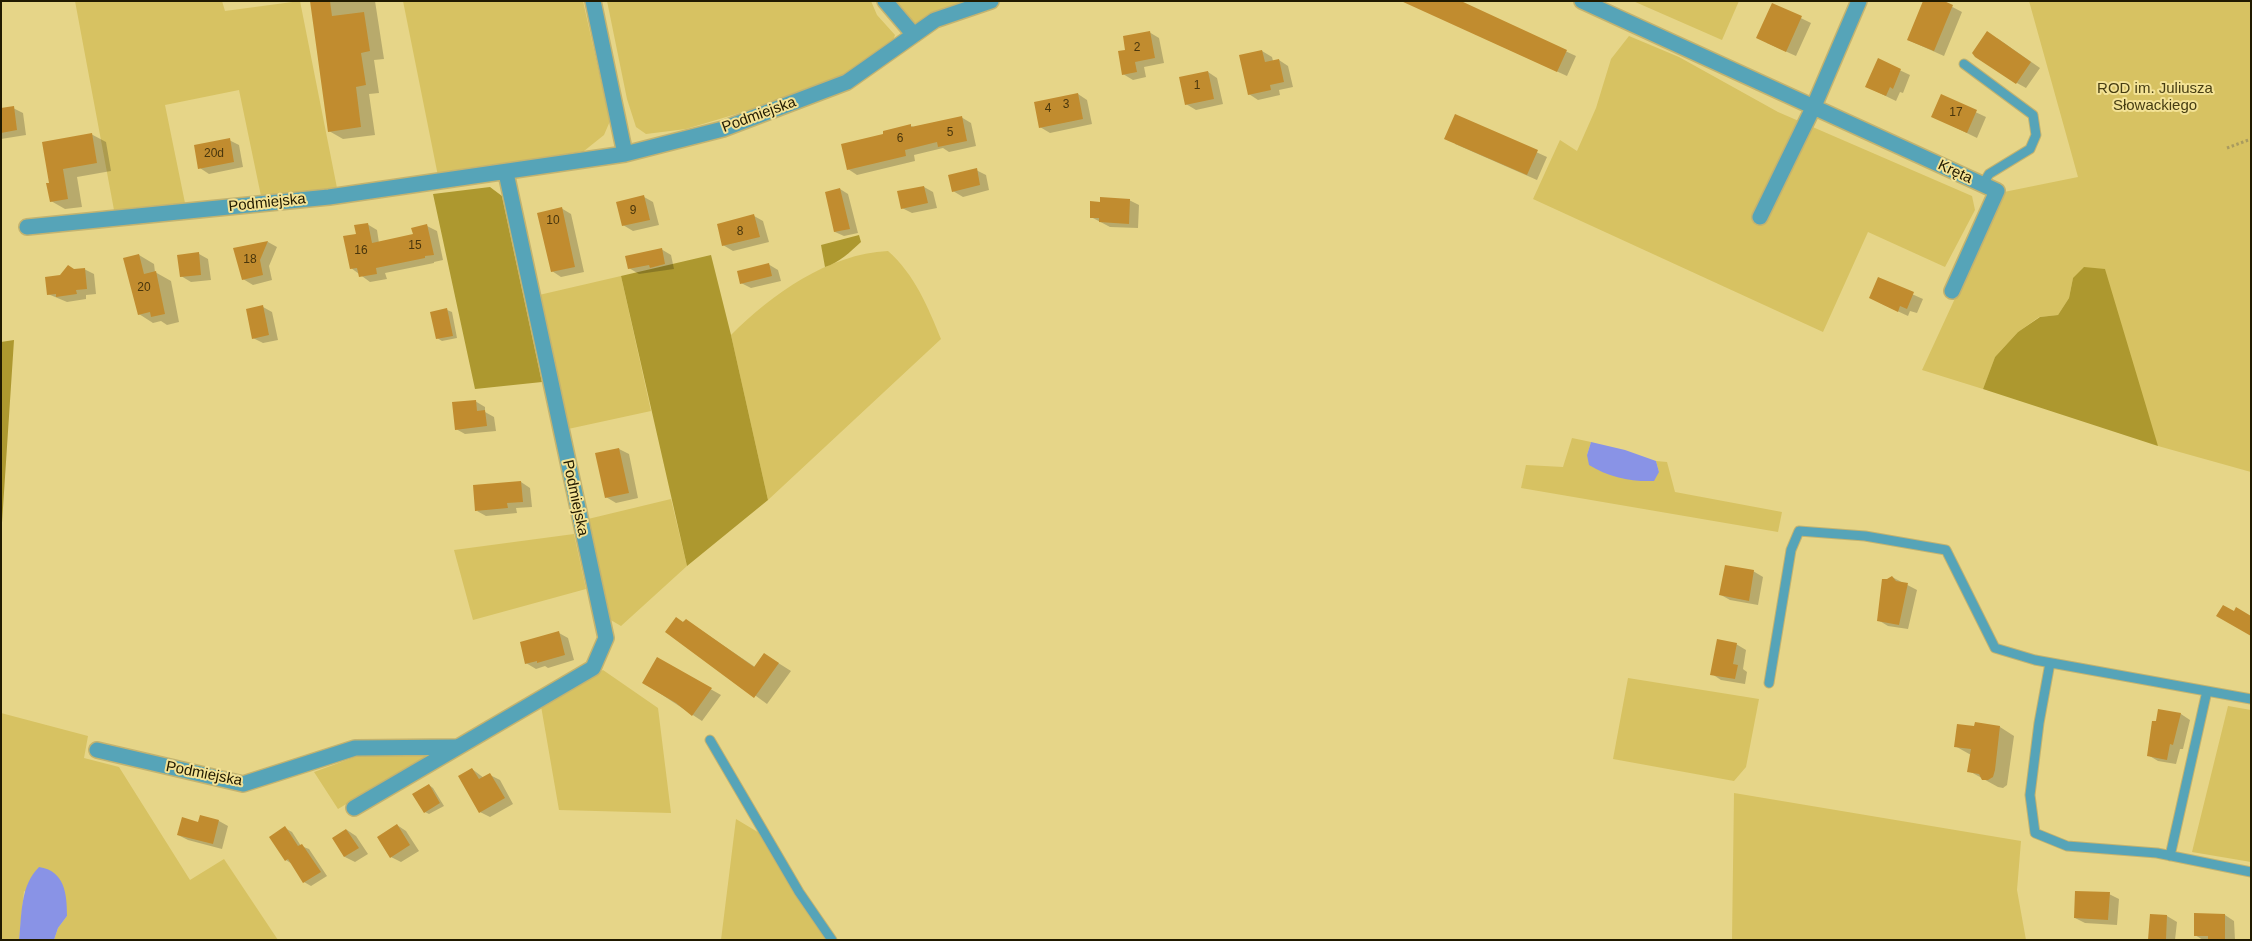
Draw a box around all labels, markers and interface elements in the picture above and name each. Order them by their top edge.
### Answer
house number: 2 [1134,41,1140,55]
house number: 1 [1194,79,1200,93]
park label: ROD im. Juliusza Słowackiego [2097,80,2213,115]
street label: Podmiejska [719,93,799,137]
house number: 3 [1063,98,1069,112]
house number: 4 [1045,102,1051,116]
house number: 17 [1949,106,1963,120]
house number: 5 [947,126,953,140]
house number: 6 [897,132,903,146]
house number: 20d [204,147,224,161]
street label: Kręta [1935,156,1975,188]
street label: Podmiejska [228,190,306,216]
house number: 9 [630,204,636,218]
house number: 10 [546,214,560,228]
house number: 8 [737,225,743,239]
house number: 15 [408,239,422,253]
house number: 16 [354,244,368,258]
house number: 18 [243,253,257,267]
house number: 20 [137,281,151,295]
street label: Podmiejska [558,458,592,538]
street label: Podmiejska [164,758,244,790]

